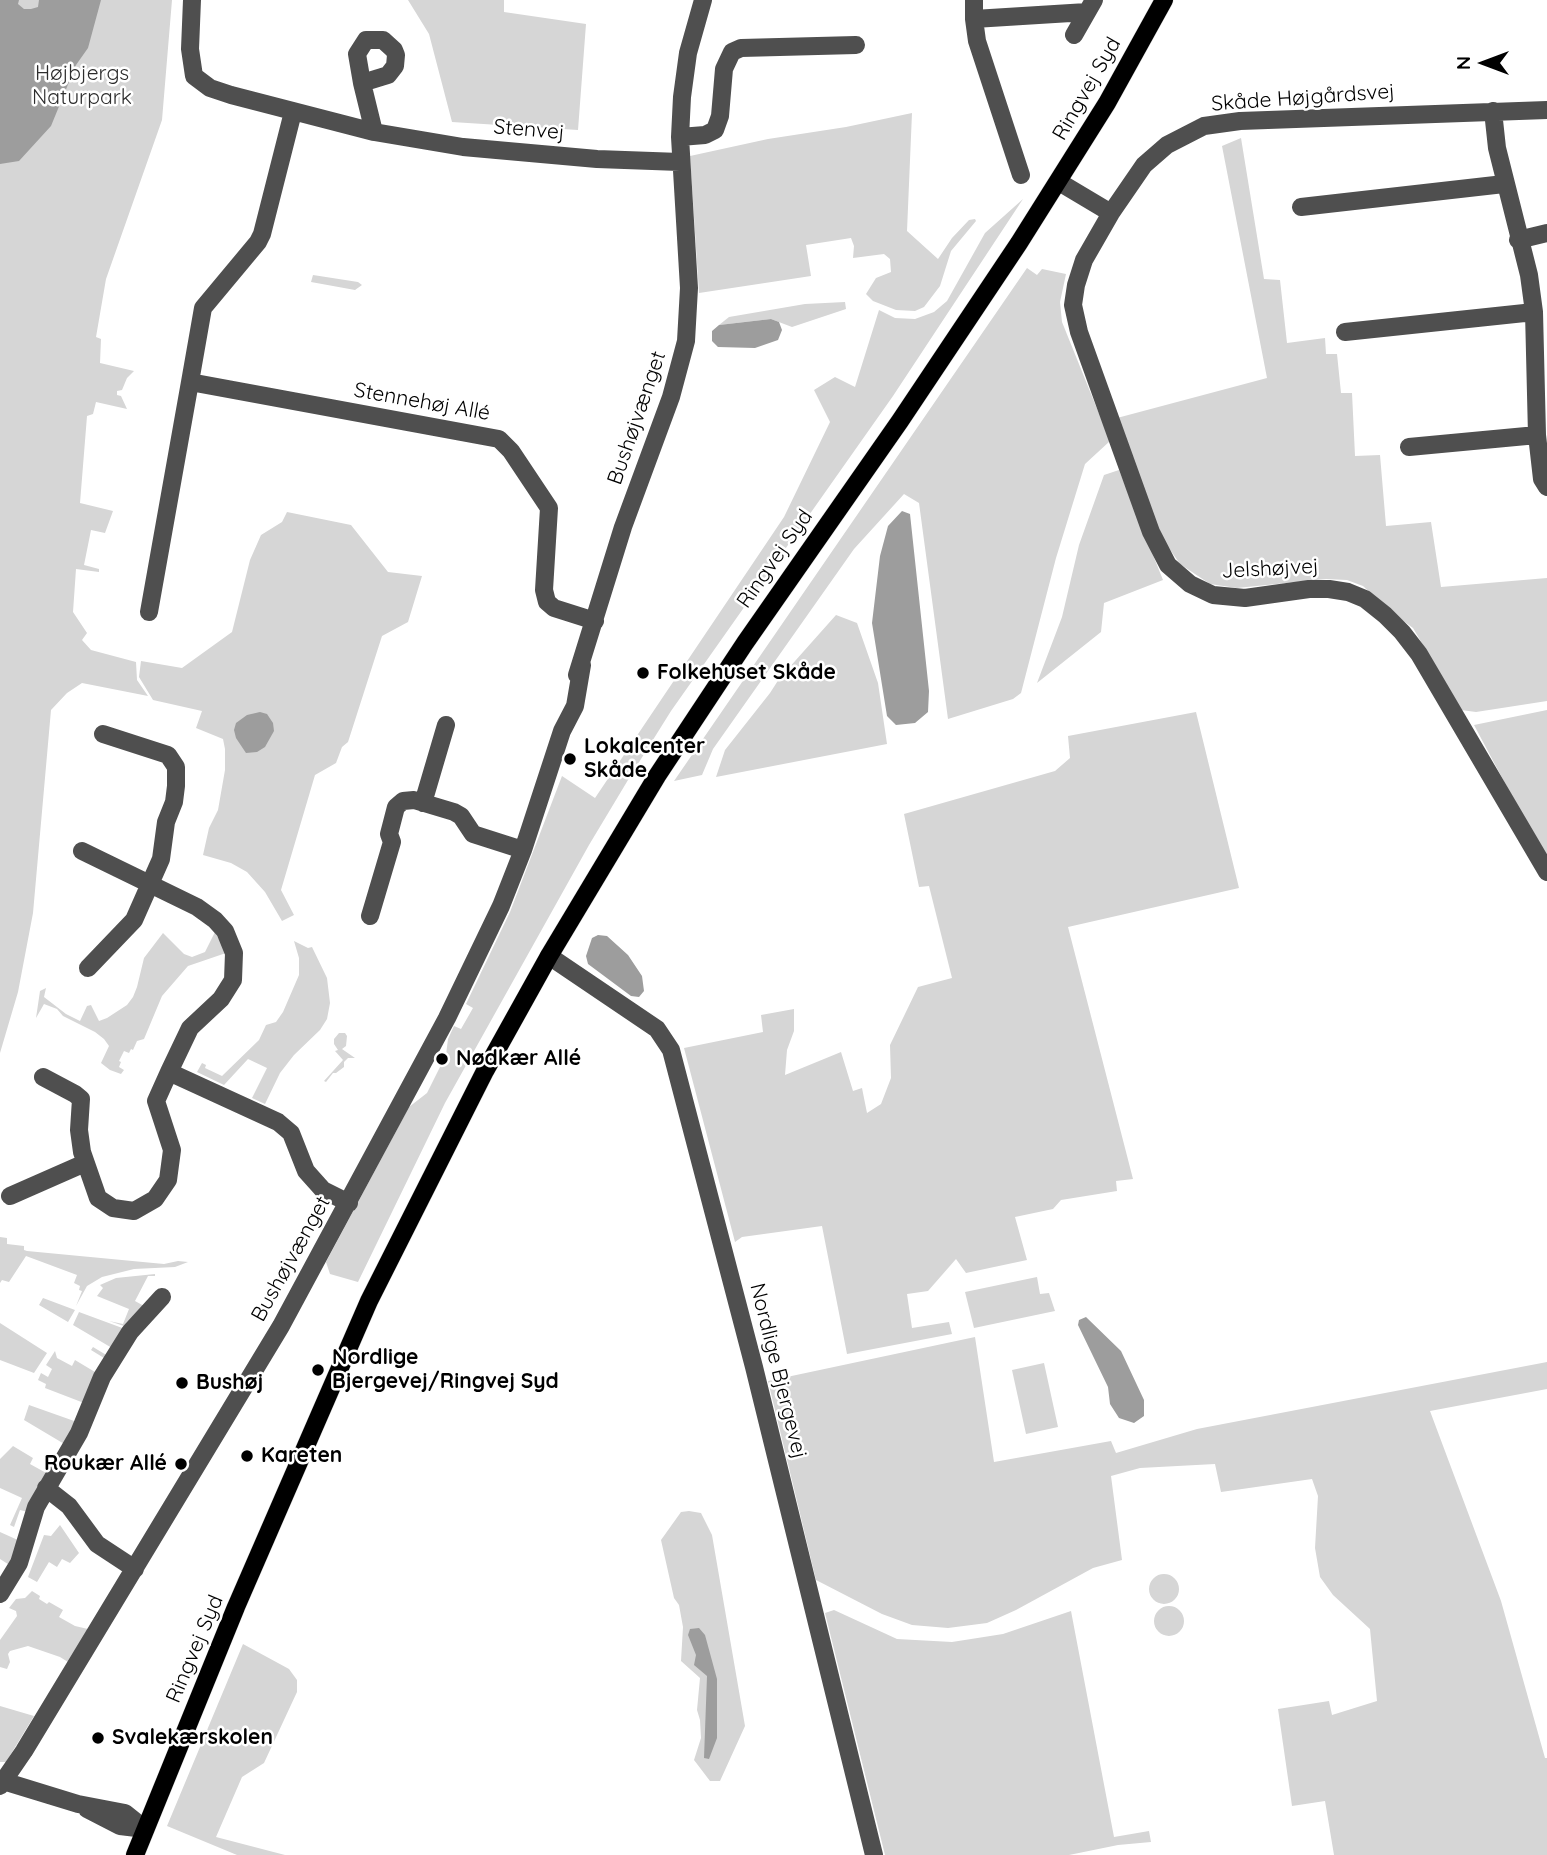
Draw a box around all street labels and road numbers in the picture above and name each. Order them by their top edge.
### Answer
street label: Ringvej Syd [1047,33,1127,145]
street label: Skåde Højgårdsvej [1210,79,1396,117]
street label: Stenvej [492,114,566,146]
street label: Bushøjvænget [602,348,672,488]
street label: Stennehøj Allé [352,378,492,426]
street label: Ringvej Syd [732,505,818,613]
street label: Jelshøjvej [1221,554,1319,584]
street label: Bushøjvænget [246,1192,336,1326]
street label: Nordlige Bjergevej [744,1281,812,1461]
street label: Ringvej Syd [161,1591,229,1707]

